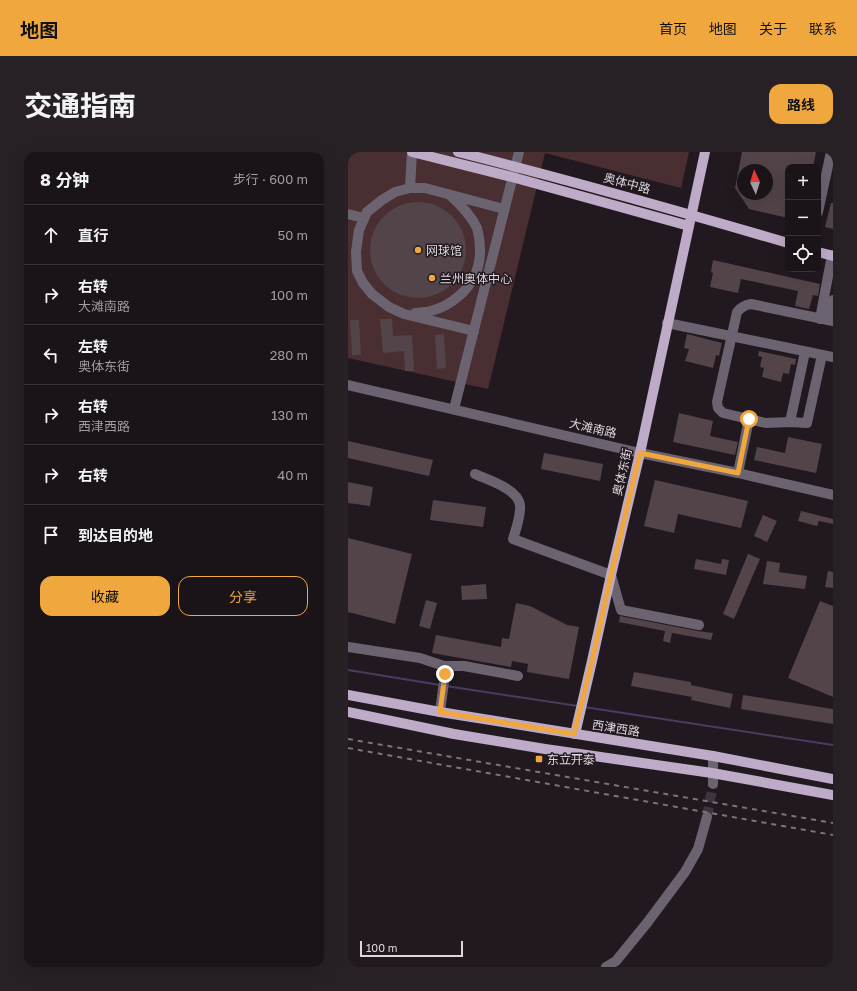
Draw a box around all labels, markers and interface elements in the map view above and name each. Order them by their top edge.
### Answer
text: 地图 [20,18,58,41]
text: 首页 [659,20,687,37]
text: 地图 [709,20,737,37]
text: 关于 [759,20,787,37]
text: 联系 [809,20,837,37]
button: 路线 [769,84,833,124]
text: 交通指南 [24,89,136,122]
north arrow [737,164,773,200]
map controls [785,164,821,272]
button: + [785,164,821,200]
text: 8 分钟 [40,169,89,190]
street label: 奥体中路 [602,170,652,196]
text: 步行 · 600 m [233,171,308,187]
button: − [785,200,821,236]
icon: ahead [40,224,62,246]
text: 直行 [78,226,108,244]
text: 50 m [278,227,308,243]
button: locate [785,236,821,272]
place label: 网球馆 [426,243,462,258]
marker: 网球馆 [413,245,423,255]
place label: 兰州奥体中心 [440,271,512,286]
marker: 兰州奥体中心 [427,273,437,283]
text: 右转 [78,277,108,295]
icon: right [40,284,62,306]
text: 100 m [271,287,308,303]
text: 大滩南路 [78,298,130,314]
text: 左转 [78,337,108,355]
icon: left [40,344,62,366]
text: 280 m [270,347,308,363]
text: 奥体东街 [78,358,130,374]
text: 右转 [78,397,108,415]
icon: right [40,404,62,426]
text: 130 m [271,407,308,423]
route start [740,410,758,428]
street label: 大滩南路 [568,415,618,441]
text: 西津西路 [78,418,130,434]
street label: 奥体东街 [609,447,635,497]
icon: right [40,464,62,486]
text: 右转 [78,466,108,484]
text: 40 m [277,467,308,483]
icon: arrive [40,524,62,546]
text: 到达目的地 [78,526,153,544]
button: 收藏 [40,576,170,616]
button: 分享 [178,576,308,616]
route end [436,665,454,683]
street label: 西津西路 [591,717,641,739]
place label: 东立开泰 [547,752,595,767]
marker: 东立开泰 [534,754,544,764]
scale bar [360,939,463,958]
text: 100 m [366,941,397,954]

